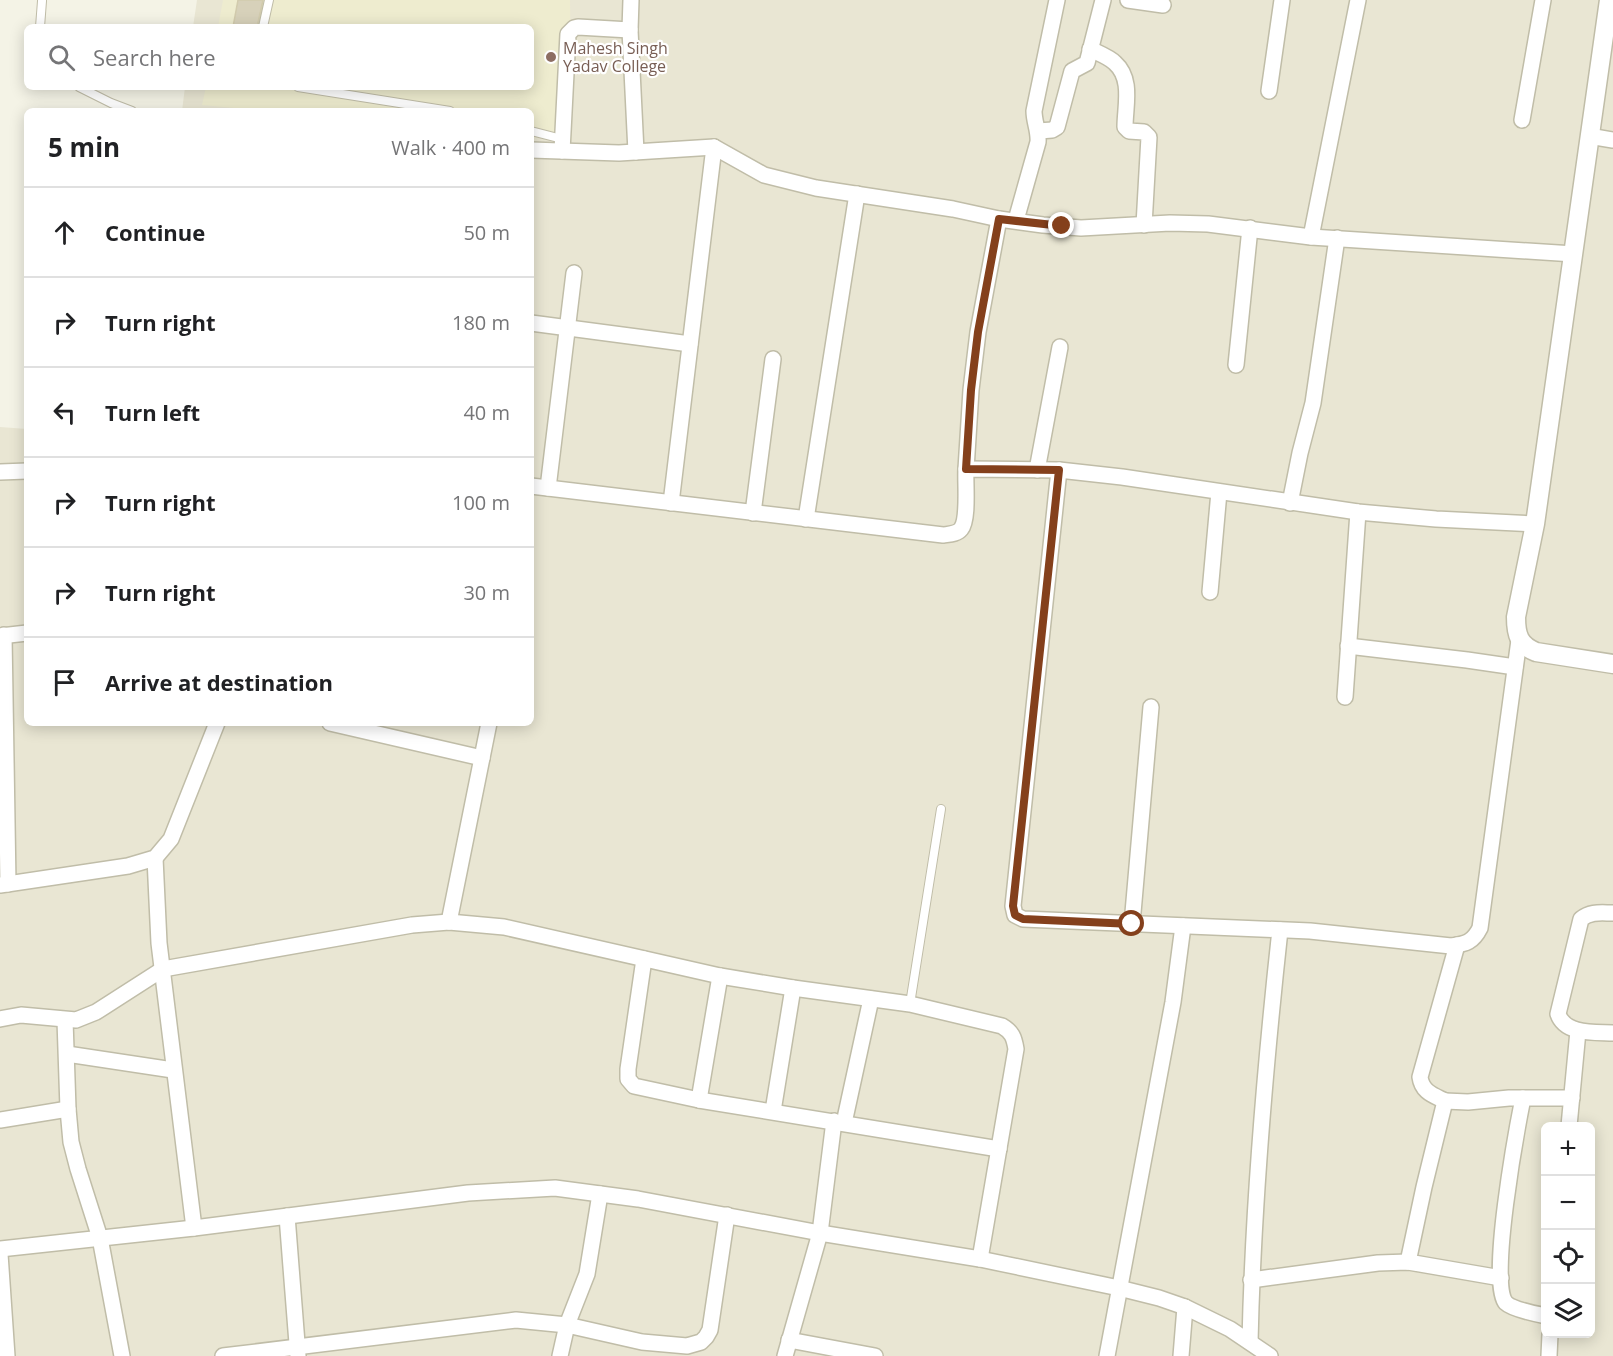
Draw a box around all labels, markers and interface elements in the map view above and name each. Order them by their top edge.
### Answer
search box [24,24,534,90]
place label: Mahesh Singh Yadav College [563,37,668,77]
icon: search [45,41,78,74]
text: Search here [93,42,216,72]
marker: Mahesh Singh Yadav College [544,50,558,64]
text: 5 min [48,129,120,165]
text: Walk · 400 m [391,134,510,161]
route end [1048,212,1074,238]
icon: ahead [48,216,81,249]
text: Continue [105,217,205,247]
text: 50 m [463,219,510,246]
icon: right [48,306,81,339]
text: Turn right [105,307,216,337]
text: 180 m [452,309,510,336]
icon: left [48,396,81,429]
text: Turn left [105,397,200,427]
text: 40 m [463,399,510,426]
icon: right [48,486,81,519]
text: Turn right [105,487,216,517]
text: 100 m [452,489,510,516]
icon: right [48,576,81,609]
text: Turn right [105,577,216,607]
text: 30 m [463,579,510,606]
icon: arrive [48,666,81,699]
text: Arrive at destination [105,667,333,697]
route start [1118,910,1144,936]
map controls [1541,1122,1595,1338]
button: + [1541,1122,1595,1176]
button: − [1541,1176,1595,1230]
button: locate [1541,1230,1595,1284]
button: layers [1541,1284,1595,1338]

